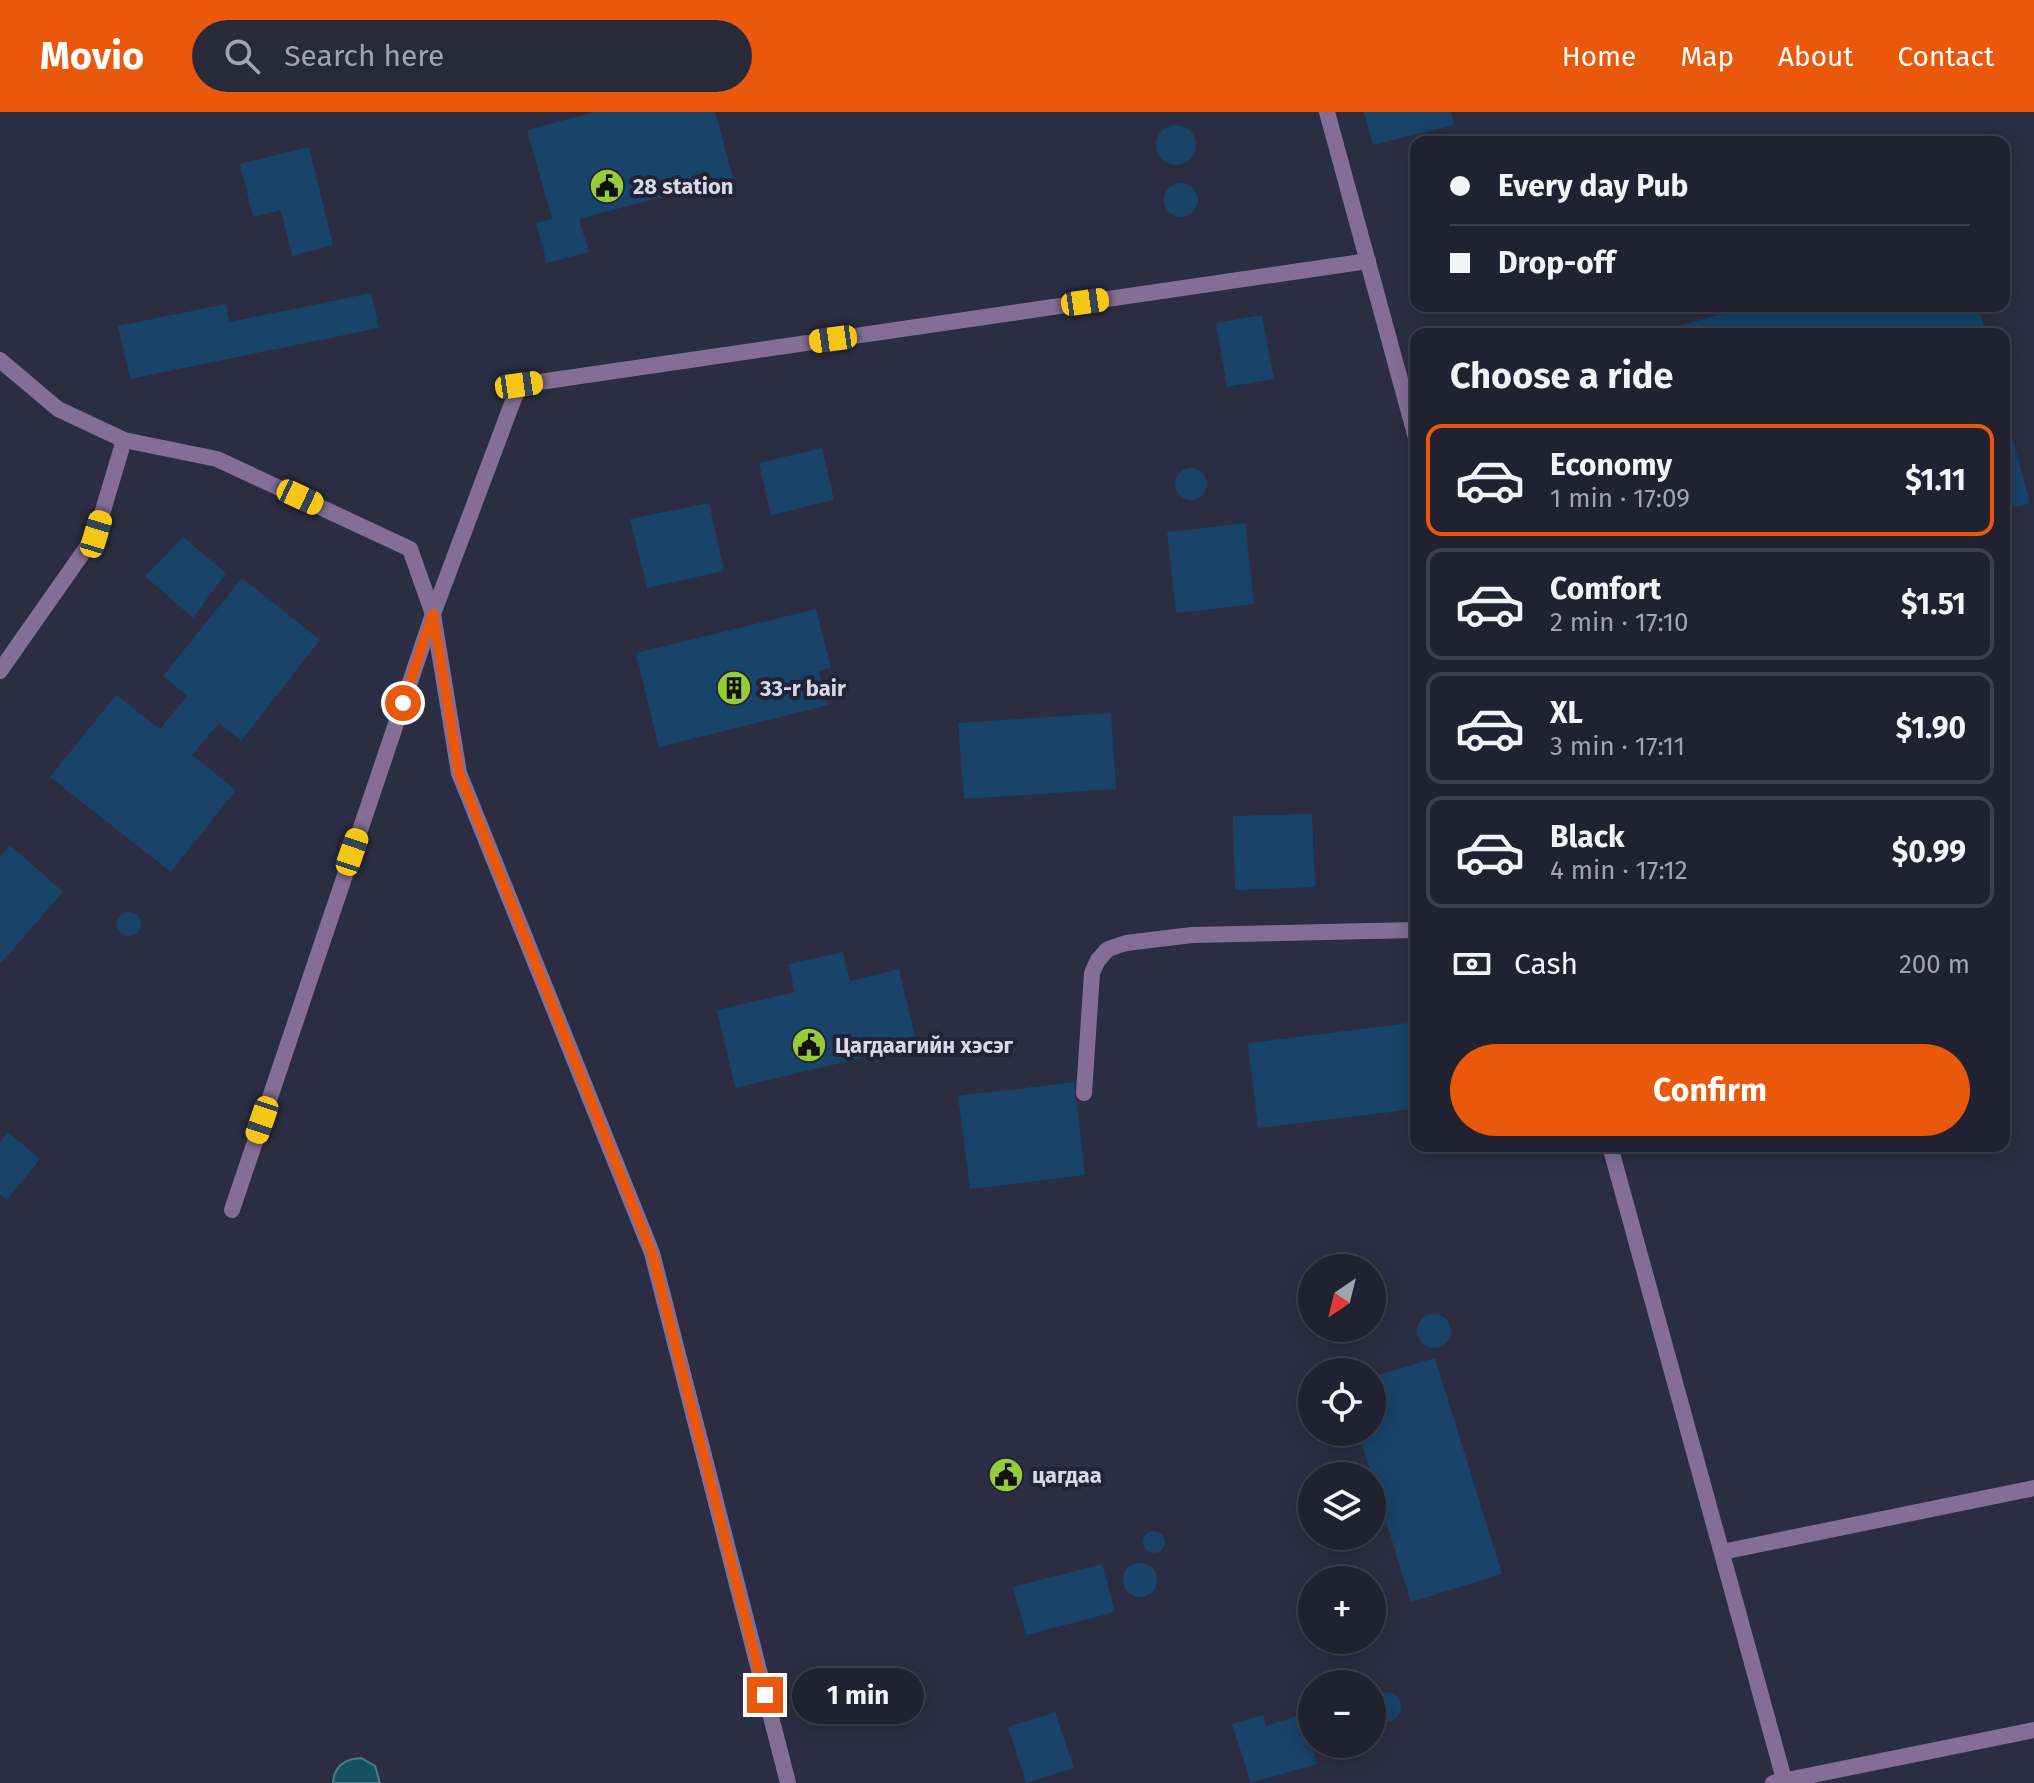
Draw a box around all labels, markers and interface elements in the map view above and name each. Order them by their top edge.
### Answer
search box [192,20,752,92]
text: Movio [40,33,144,79]
icon: search [220,34,264,78]
text: Search here [284,38,444,74]
text: Home [1562,40,1636,73]
text: Map [1680,40,1734,73]
text: About [1778,40,1853,73]
text: Contact [1897,40,1994,73]
public building icon: 28 station [588,167,626,205]
text: Every day Pub [1498,168,1689,204]
place label: 28 station [633,173,734,200]
text: Drop-off [1498,245,1615,281]
car [1060,287,1110,317]
car [808,324,858,354]
text: Choose a ride [1450,354,1673,398]
car [494,370,544,400]
icon: car [1454,444,1526,516]
text: Economy [1550,447,1672,483]
text: $1.11 [1905,462,1966,498]
car [273,476,327,518]
text: 1 min · 17:09 [1550,483,1690,514]
car [78,508,114,560]
icon: car [1454,568,1526,640]
text: Comfort [1550,571,1661,607]
text: $1.51 [1901,586,1966,622]
text: 2 min · 17:10 [1550,607,1688,638]
building icon: 33-r bair [715,669,753,707]
place label: 33-r bair [759,675,846,702]
route start [385,685,421,721]
icon: car [1454,692,1526,764]
text: XL [1550,695,1583,731]
text: $1.90 [1896,710,1966,746]
text: 3 min · 17:11 [1550,731,1685,762]
icon: car [1454,816,1526,888]
text: Black [1550,819,1625,855]
car [333,825,371,879]
text: $0.99 [1892,834,1966,870]
text: 4 min · 17:12 [1550,855,1688,886]
icon: cash [1450,942,1494,986]
text: Cash [1514,946,1578,982]
text: 200 m [1899,949,1970,980]
public building icon: Цагдаагийн хэсэг [790,1026,828,1064]
place label: Цагдаагийн хэсэг [835,1032,1014,1059]
button: Confirm [1450,1044,1970,1136]
car [243,1093,281,1147]
north arrow [1298,1254,1386,1342]
map controls [1298,1254,1386,1758]
button: locate [1298,1358,1386,1446]
public building icon: цагдаа [987,1456,1025,1494]
place label: цагдаа [1032,1462,1102,1489]
button: layers [1298,1462,1386,1550]
button: + [1298,1566,1386,1654]
callout: 1 min [793,1667,925,1723]
button: − [1298,1670,1386,1758]
route end [747,1677,783,1713]
text: 1 min [827,1680,889,1711]

